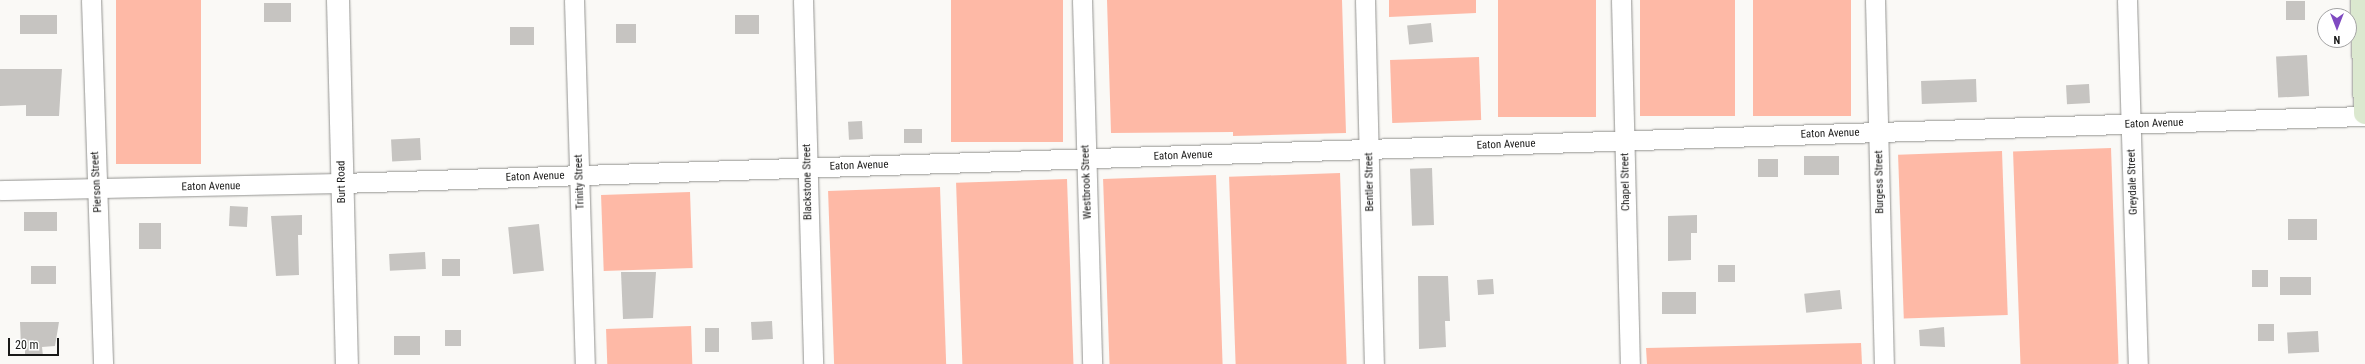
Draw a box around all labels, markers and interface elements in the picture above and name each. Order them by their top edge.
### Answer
north arrow [2317,8,2357,48]
text: N [2334,33,2340,46]
street label: Eaton Avenue [2124,116,2184,132]
street label: Eaton Avenue [1800,126,1860,142]
street label: Eaton Avenue [1476,137,1536,153]
street label: Blackstone Street [801,144,815,220]
street label: Westbrook Street [1079,144,1095,220]
street label: Eaton Avenue [1153,148,1213,164]
street label: Greydale Street [2125,149,2141,215]
street label: Burgess Street [1873,150,1887,214]
street label: Pierson Street [89,151,105,213]
street label: Bentler Street [1363,152,1377,212]
street label: Chapel Street [1619,153,1633,211]
street label: Trinity Street [572,154,588,210]
street label: Eaton Avenue [829,158,889,174]
street label: Burt Road [335,160,349,204]
street label: Eaton Avenue [505,169,565,185]
street label: Eaton Avenue [181,180,241,194]
scale bar [10,330,61,356]
text: 20 m [15,338,39,352]

